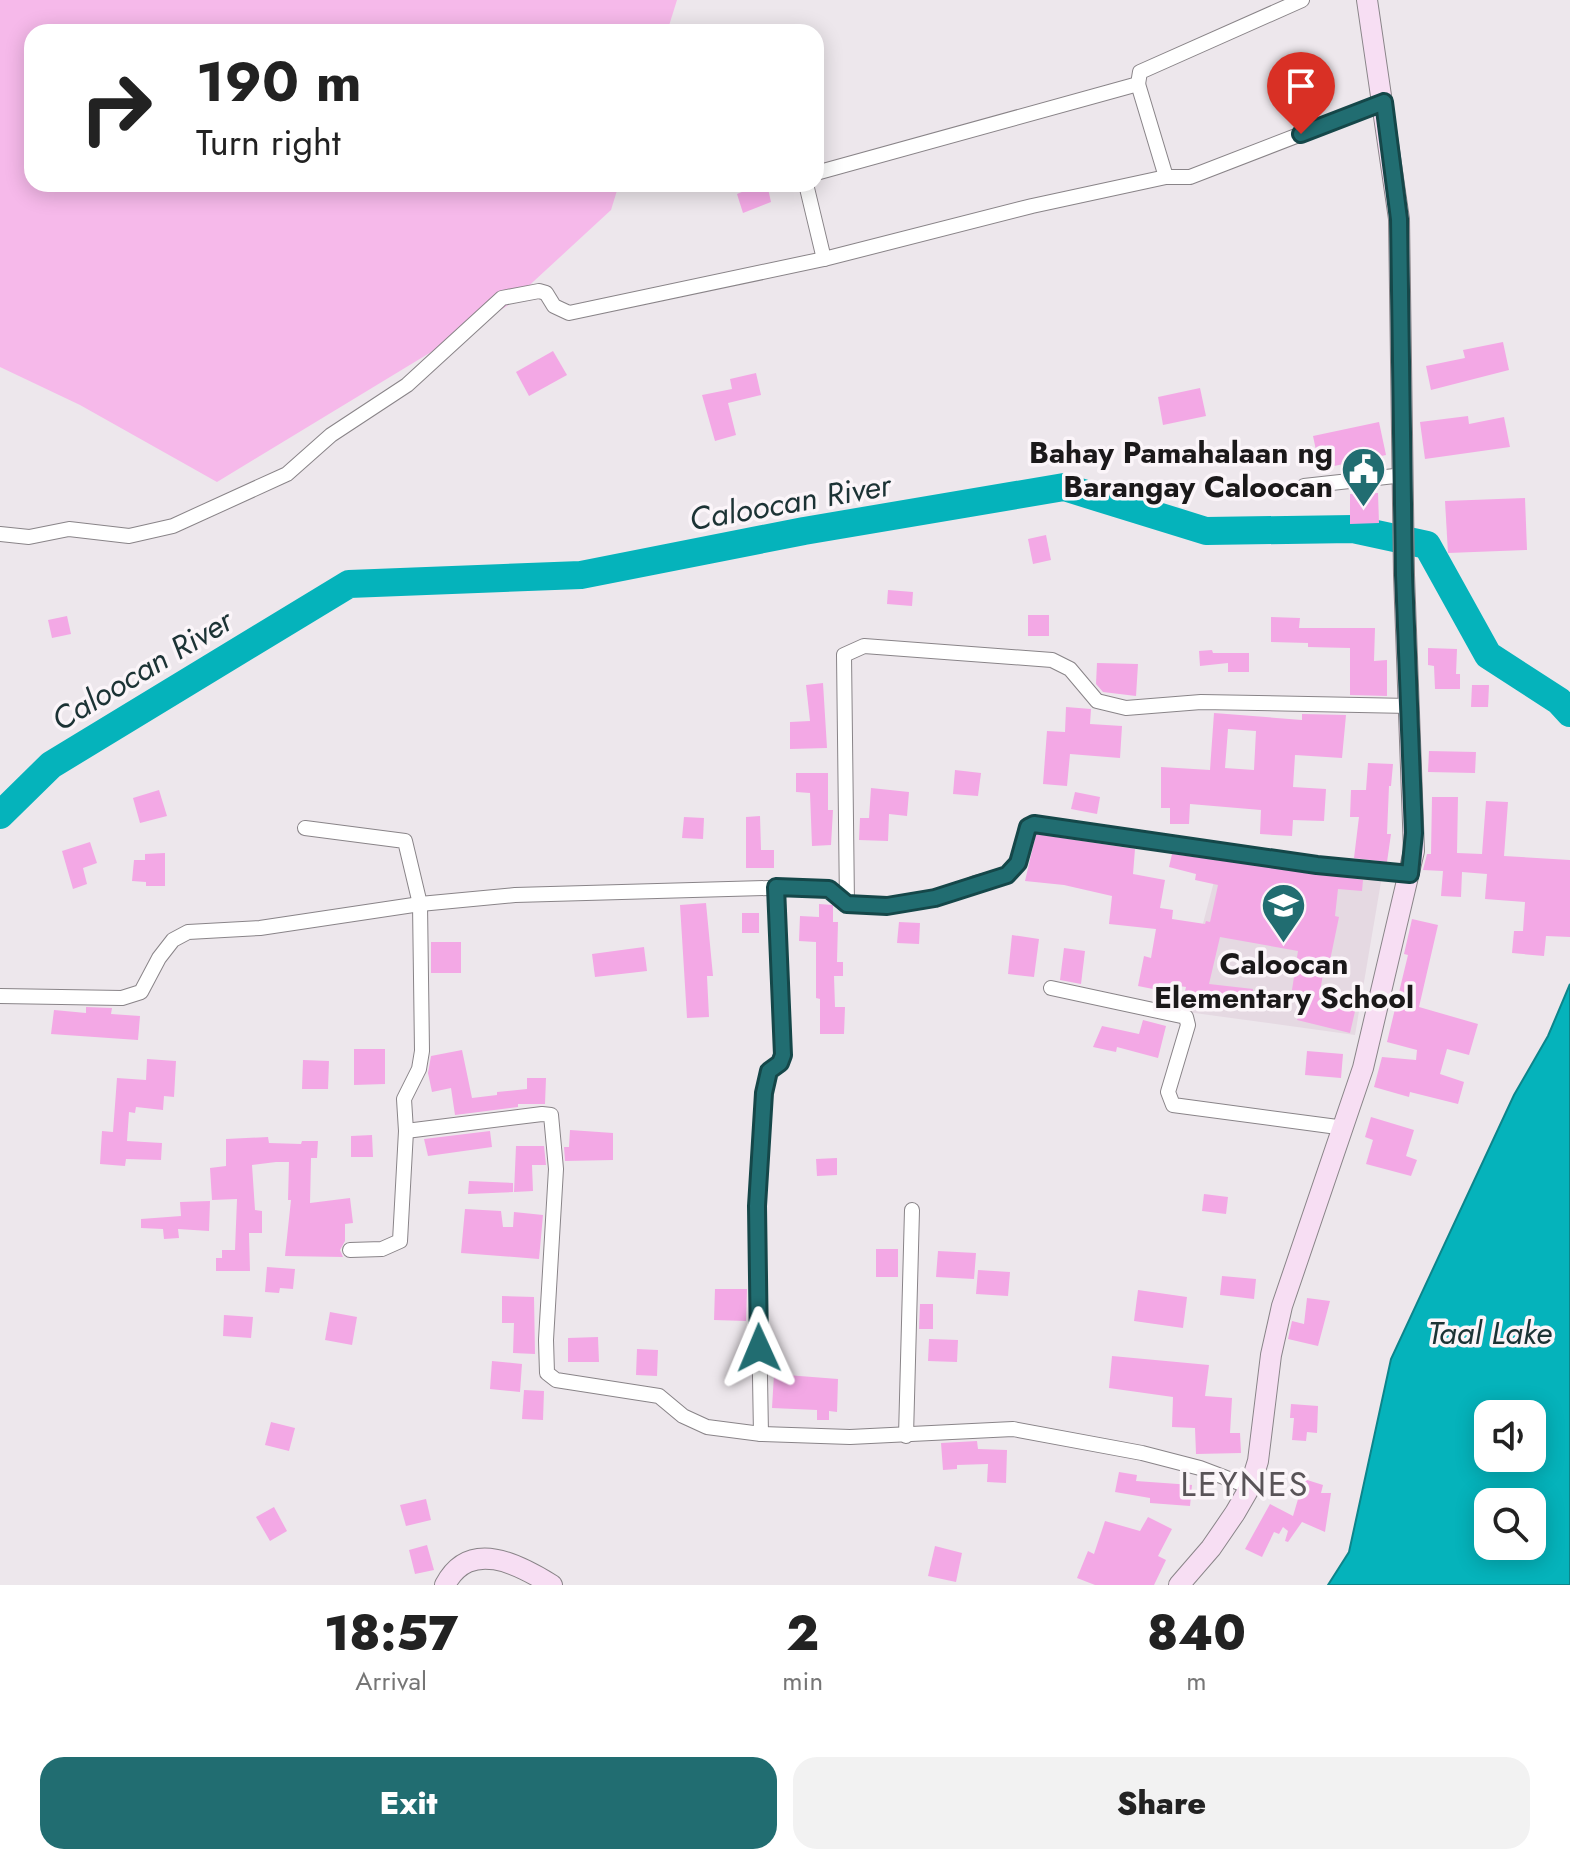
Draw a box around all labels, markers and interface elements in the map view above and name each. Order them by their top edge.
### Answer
text: 190 m [196,41,362,122]
pin [1267,52,1335,134]
icon: right [64,56,168,160]
icon: arrive [1279,64,1323,108]
text: Turn right [196,116,341,168]
place label: Bahay Pamahalaan ng Barangay Caloocan [1029,431,1333,508]
public building icon: Bahay Pamahalaan ng Barangay Caloocan [1340,445,1388,508]
water label: Caloocan River [686,461,897,542]
water label: Caloocan River [43,597,243,742]
school or university icon: Caloocan Elementary School [1260,881,1308,944]
place label: Caloocan Elementary School [1154,942,1414,1019]
position arrow [717,1306,801,1390]
water label: Taal Lake [1428,1310,1552,1356]
map controls [1474,1400,1546,1560]
button: sound [1474,1400,1546,1472]
district label: LEYNES [1181,1460,1309,1509]
button: search [1474,1488,1546,1560]
text: 18:57 [324,1599,458,1668]
text: 2 [786,1599,819,1668]
text: 840 [1147,1599,1246,1668]
text: Arrival [355,1662,427,1700]
text: min [782,1662,823,1700]
text: m [1186,1662,1207,1700]
button: Exit [40,1757,777,1849]
button: Share [793,1757,1530,1849]

